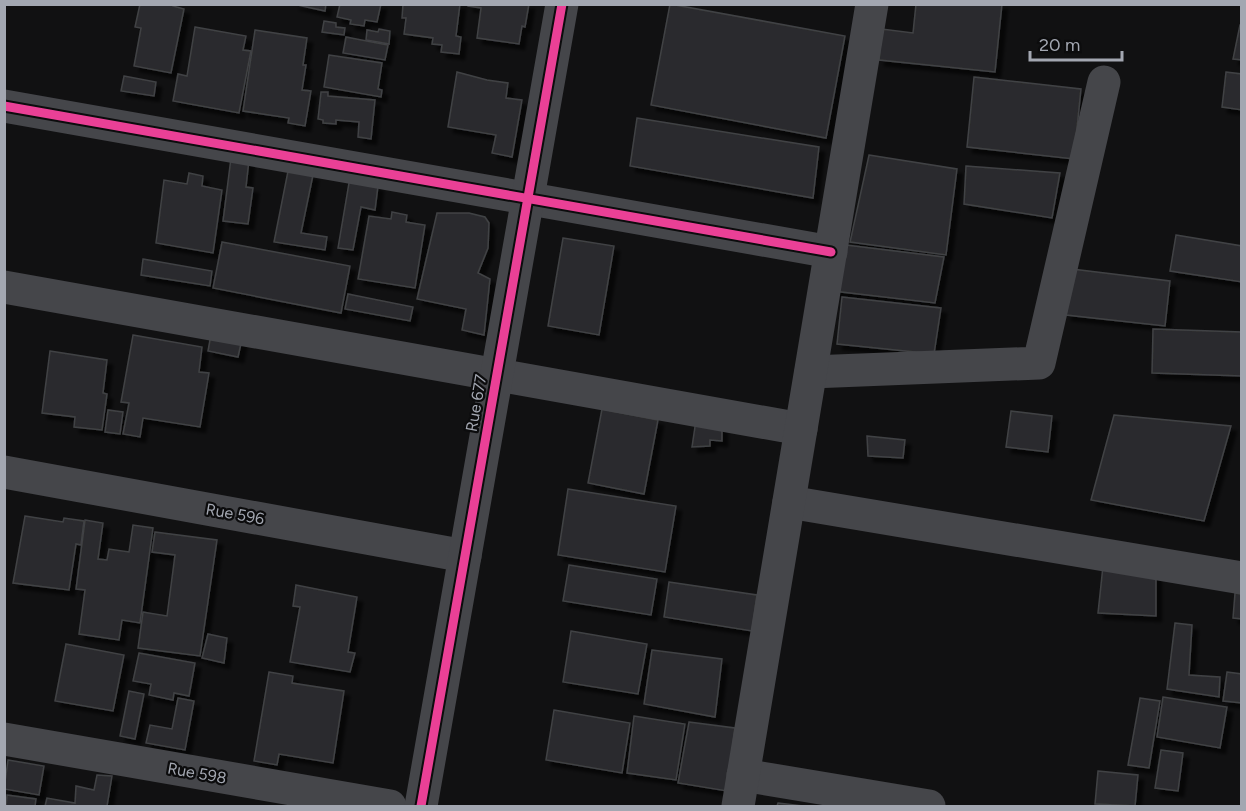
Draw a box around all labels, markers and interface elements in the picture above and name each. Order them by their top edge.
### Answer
scale bar [1030,24,1122,62]
text: 20 m [1039,34,1080,56]
street label: Rue 677 [462,372,490,433]
street label: Rue 596 [204,500,266,528]
street label: Rue 598 [166,758,228,788]

